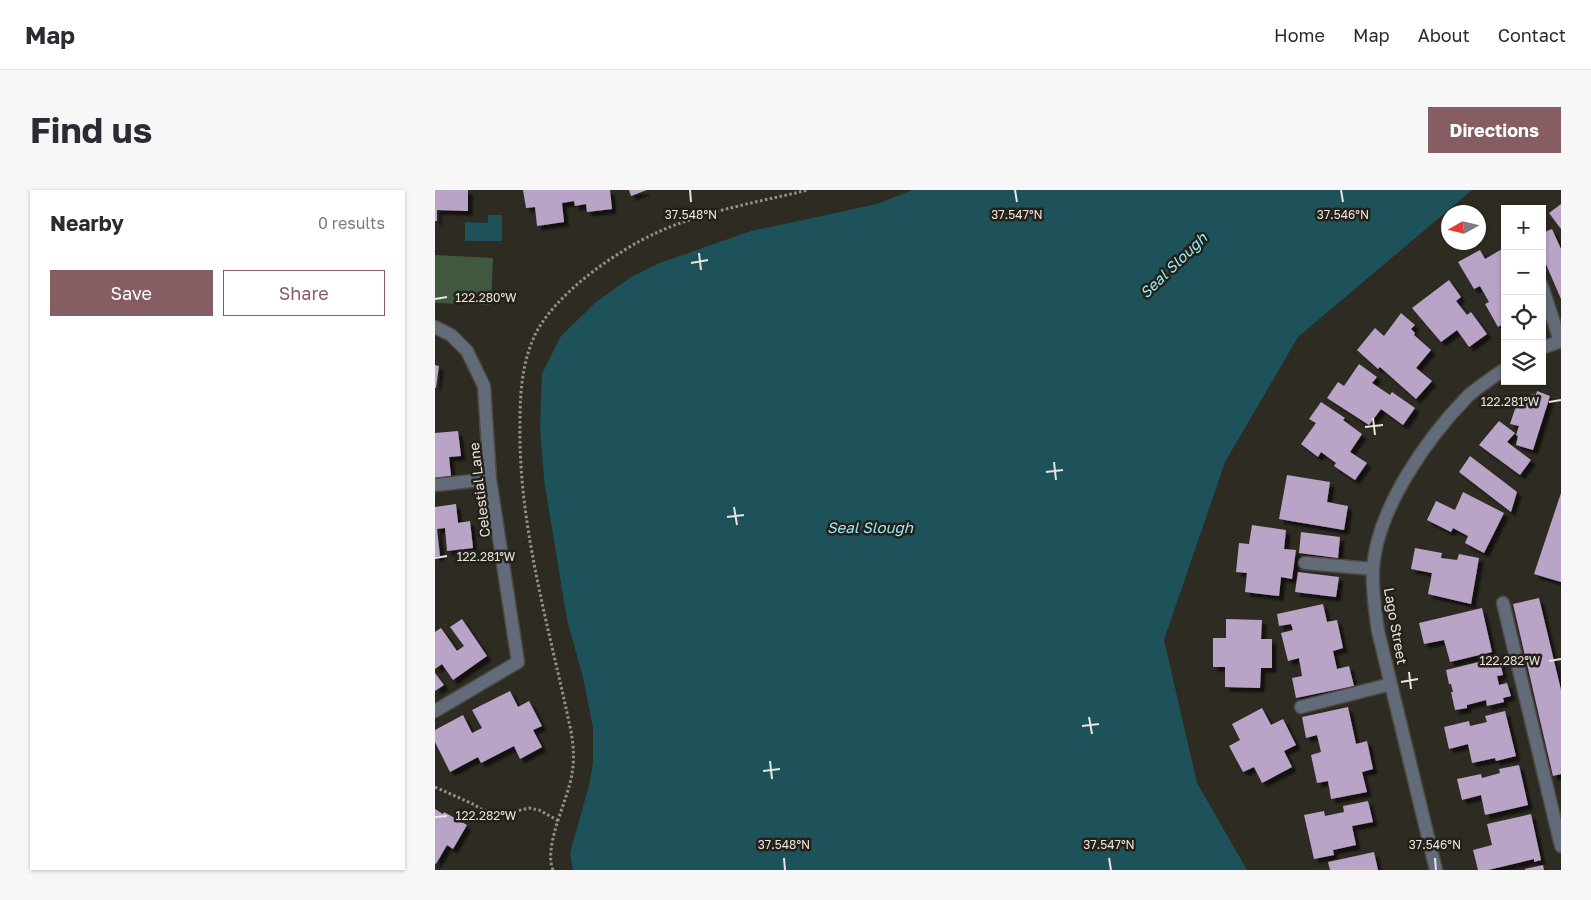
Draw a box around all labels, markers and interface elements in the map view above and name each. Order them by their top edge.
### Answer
text: Map [25,20,75,49]
text: Home [1274,24,1325,46]
text: Map [1353,24,1390,46]
text: About [1418,24,1470,46]
text: Contact [1498,24,1566,46]
button: Directions [1428,107,1561,153]
text: Find us [30,109,152,151]
north arrow [1441,205,1486,250]
map controls [1501,205,1546,385]
button: + [1501,205,1546,250]
text: 37.548°N [665,207,717,222]
text: 37.547°N [991,207,1043,222]
text: 37.546°N [1317,207,1369,222]
text: Nearby [50,210,124,236]
text: 0 results [318,213,385,233]
water label: Seal Slough [1136,228,1211,302]
button: − [1501,250,1546,295]
button: Save [50,270,213,316]
button: Share [223,270,385,316]
text: 122.280°W [455,290,517,305]
button: locate [1501,295,1546,340]
button: layers [1501,340,1546,385]
text: 122.281°W [1481,394,1540,409]
street label: Celestial Lane [465,442,493,538]
water label: Seal Slough [827,518,914,537]
text: 122.281°W [457,549,516,564]
street label: Lago Street [1381,586,1411,666]
text: 122.282°W [1480,653,1541,668]
text: 122.282°W [456,808,517,823]
text: 37.548°N [758,837,810,852]
text: 37.547°N [1083,837,1135,852]
text: 37.546°N [1409,837,1461,852]

